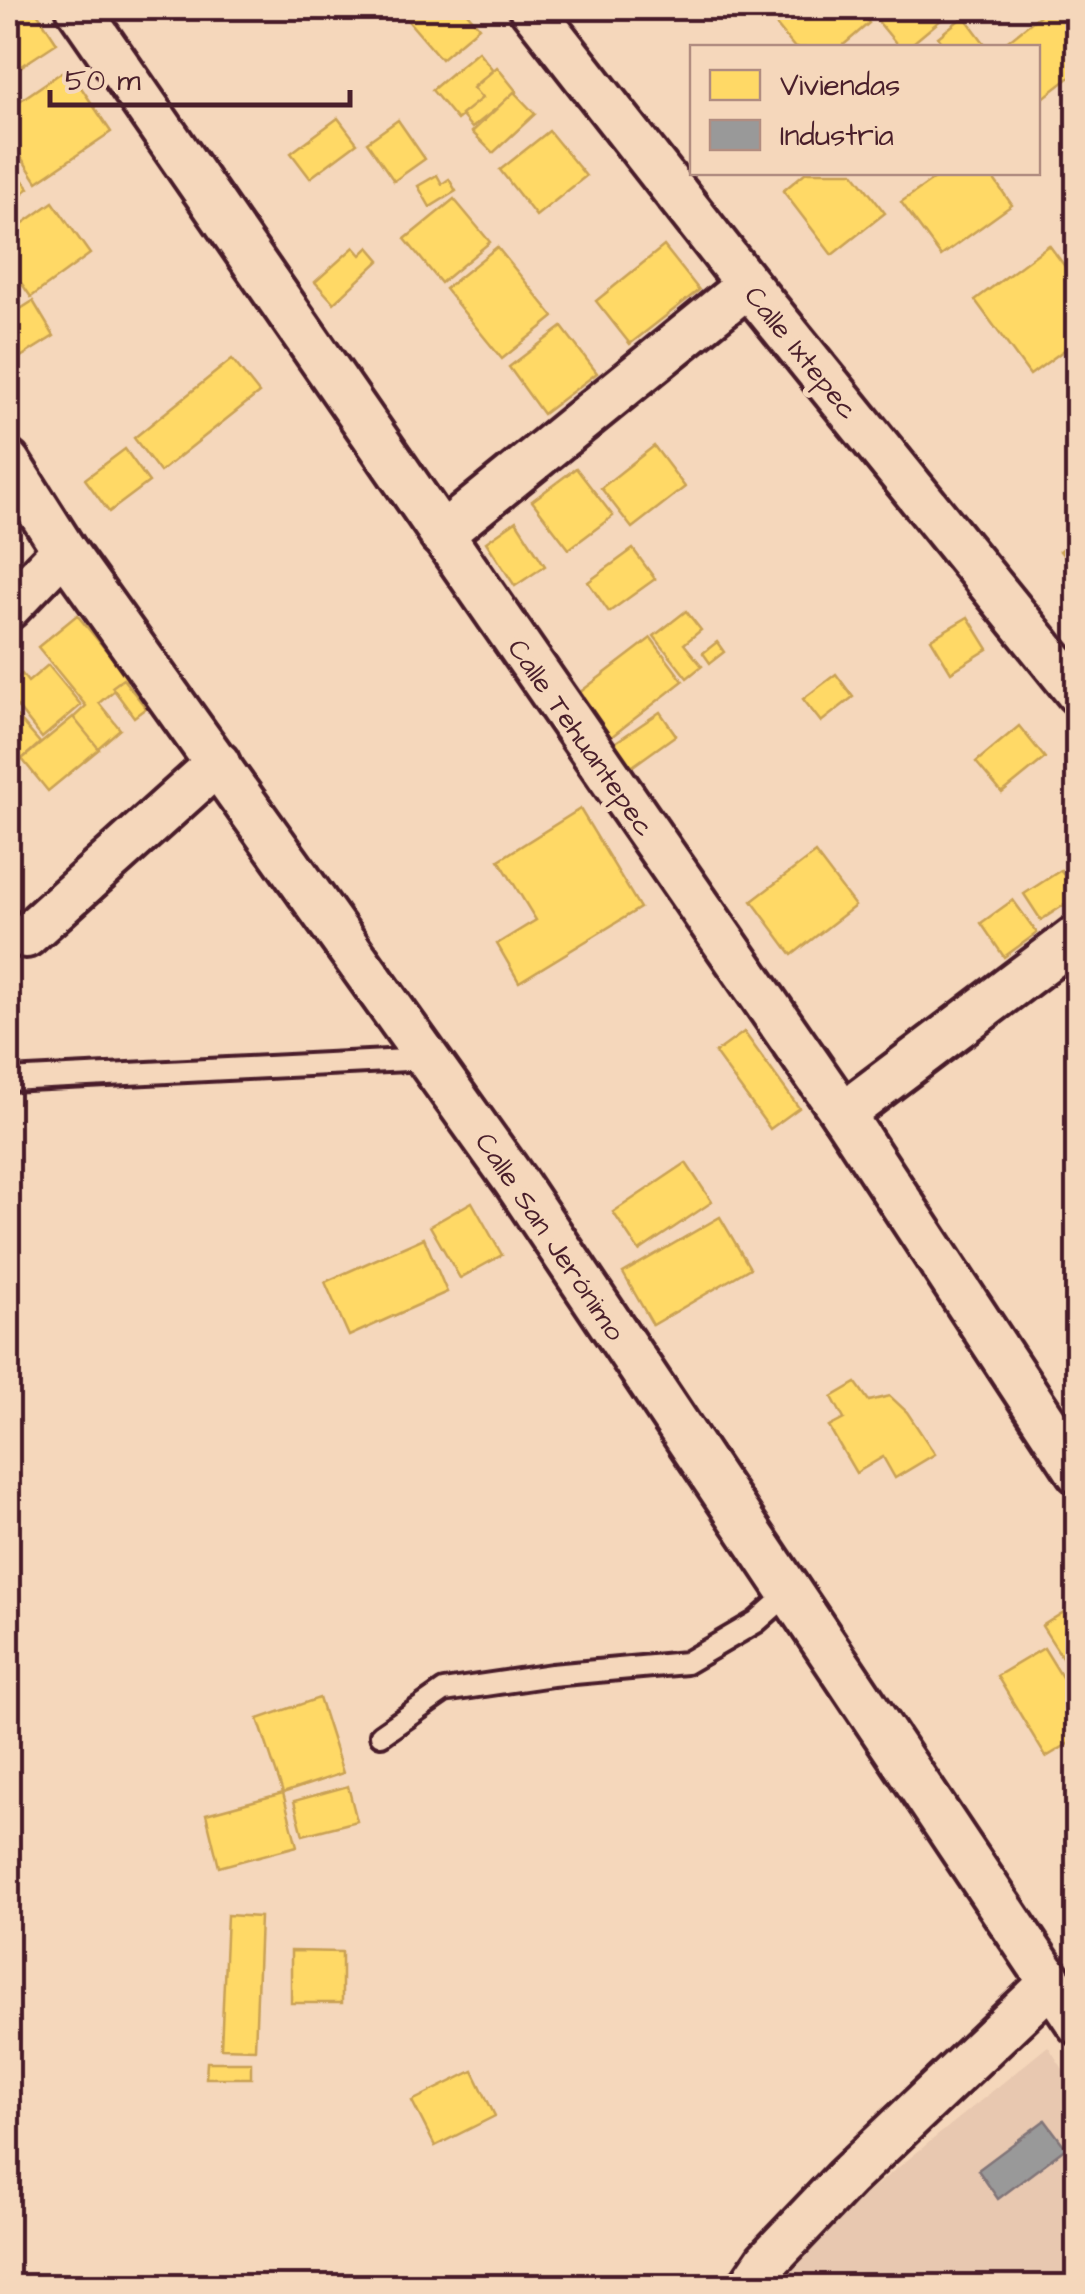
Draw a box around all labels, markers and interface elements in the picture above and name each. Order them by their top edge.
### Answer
scale bar [50,45,350,107]
legend [690,45,1040,175]
text: 50 m [65,60,141,102]
text: Viviendas [780,65,900,107]
text: Industria [780,115,894,157]
street label: Calle Ixtepec [735,278,867,428]
street label: Calle Tehuantepec [498,631,664,845]
street label: Calle San Jerónimo [465,1125,634,1349]

